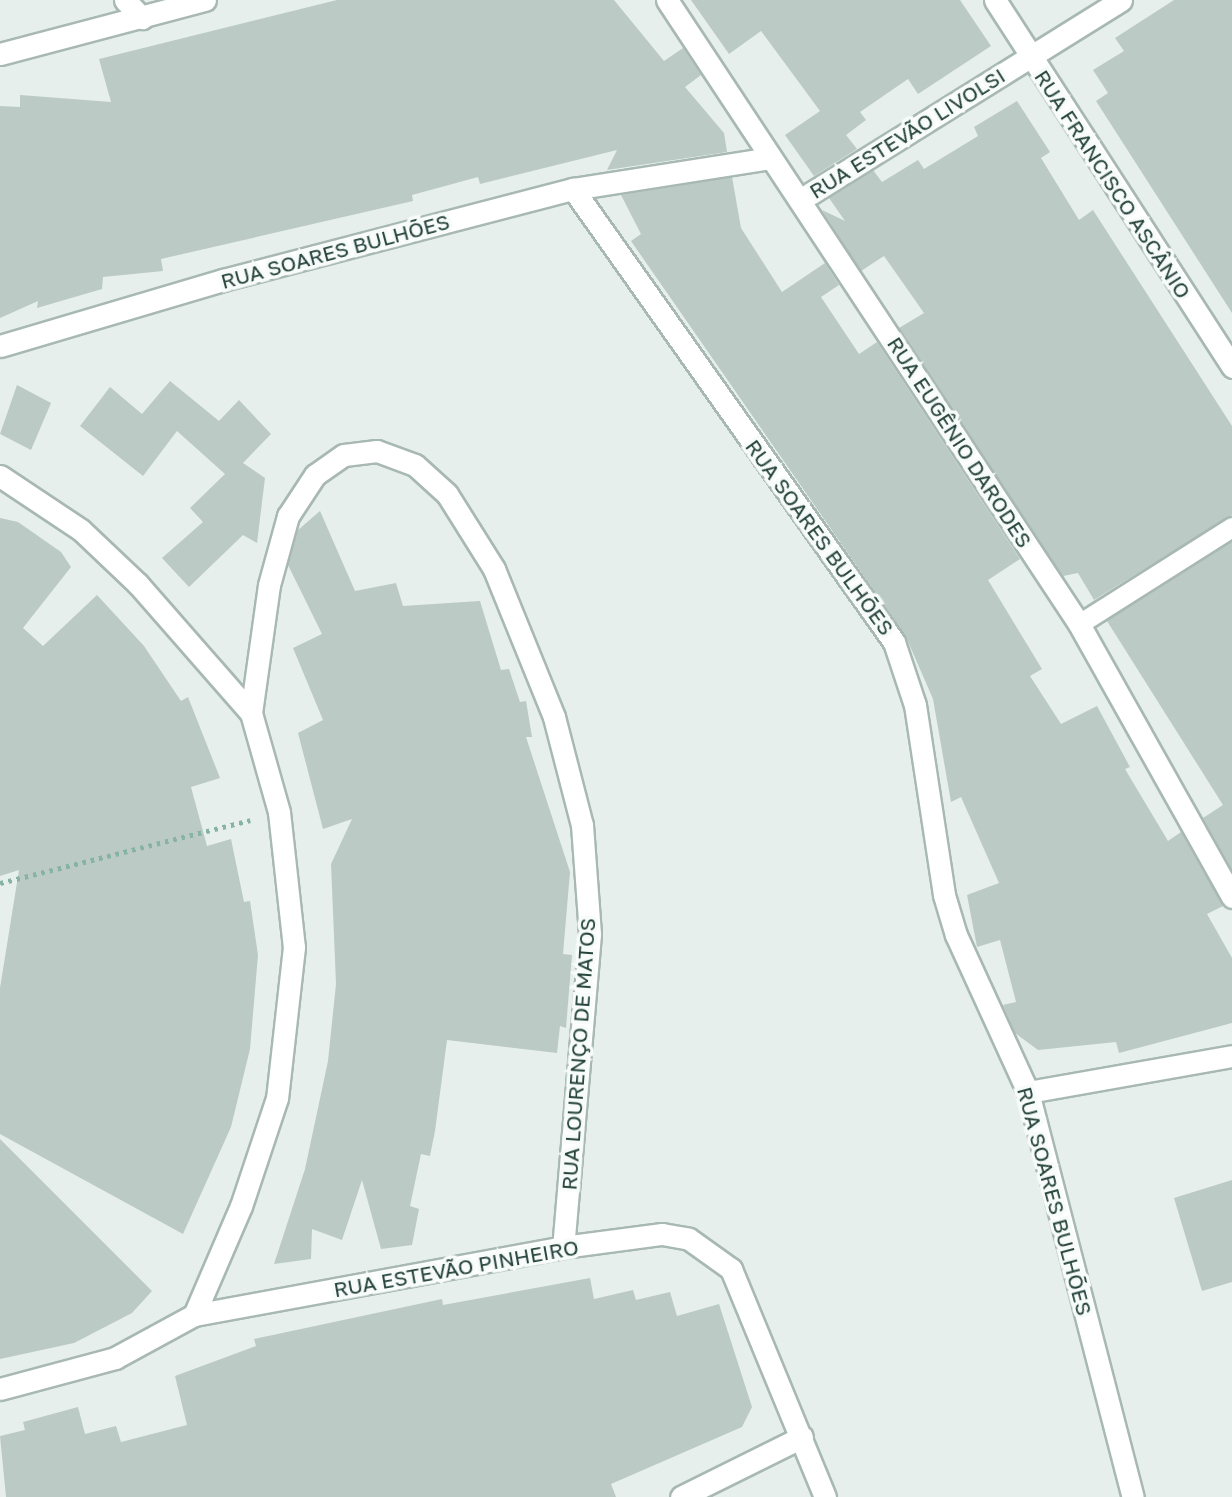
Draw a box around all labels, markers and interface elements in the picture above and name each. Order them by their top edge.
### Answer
street label: RUA ESTEVÃO LIVOLSI [804,62,1010,204]
street label: RUA FRANCISCO ASCÂNIO [1030,65,1196,303]
street label: RUA SOARES BULHÕES [218,208,452,294]
street label: RUA EUGÊNIO DARODES [882,332,1038,552]
street label: RUA SOARES BULHÕES [741,434,899,640]
street label: RUA LOURENÇO DE MATOS [556,917,600,1191]
street label: RUA SOARES BULHÕES [1012,1084,1098,1318]
street label: RUA ESTEVÃO PINHEIRO [332,1234,580,1302]

